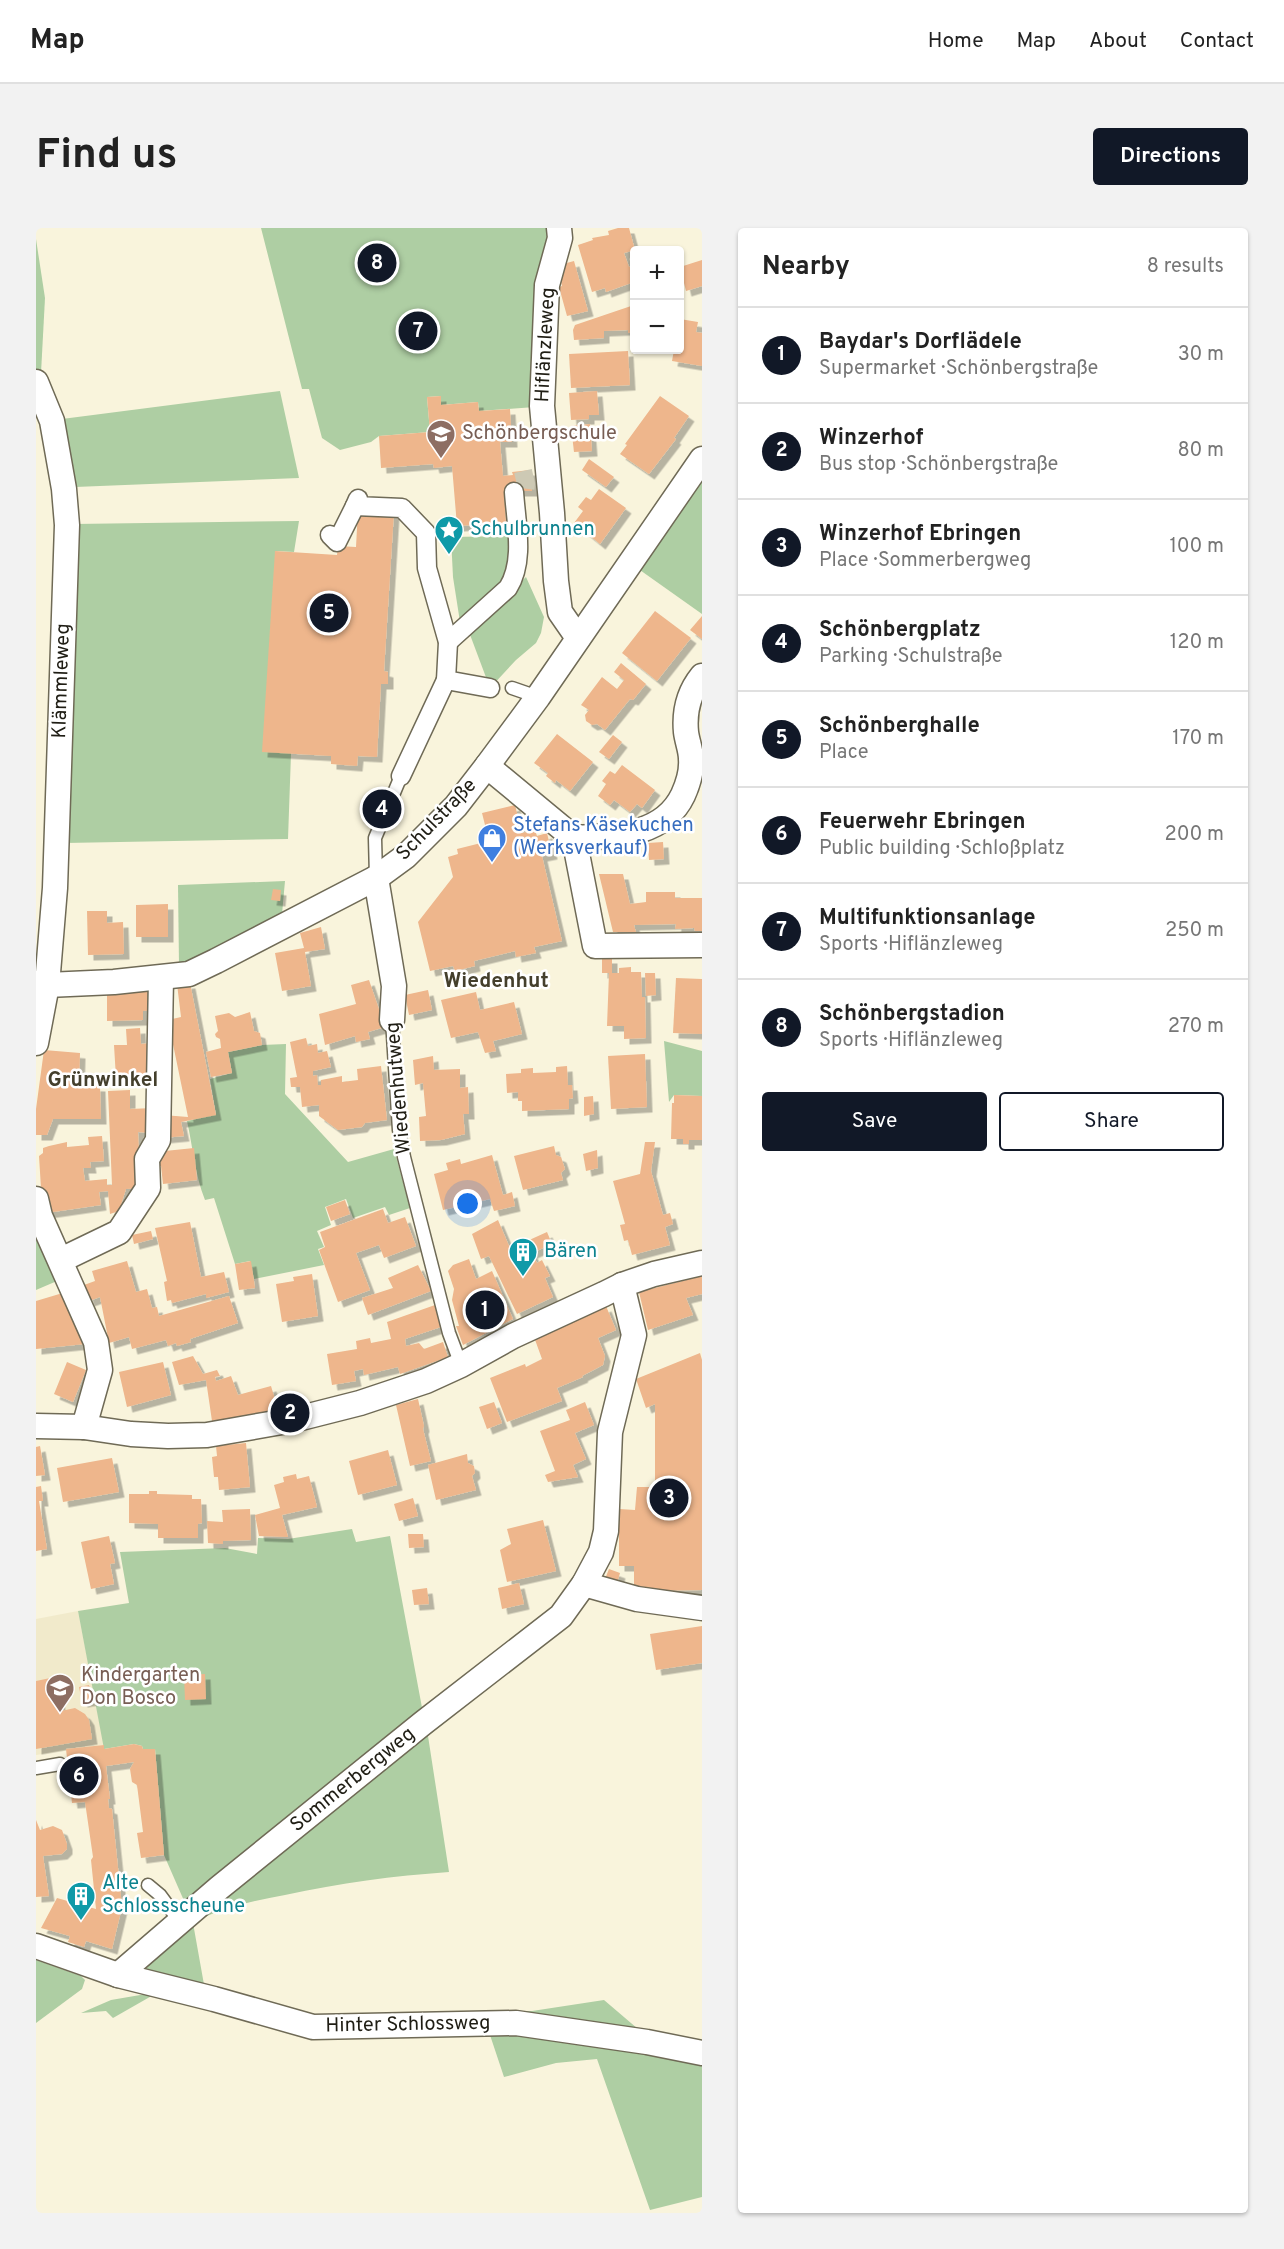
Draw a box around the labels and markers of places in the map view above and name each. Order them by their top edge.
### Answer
pin: 8 [358,240,396,285]
pin: 7 [398,308,437,354]
school or university icon: Schönbergschule [425,418,457,460]
place label: Schönbergschule [462,421,617,447]
place icon: Schulbrunnen [433,514,465,556]
place label: Schulbrunnen [470,517,595,543]
pin: 5 [310,590,348,636]
pin: 4 [362,786,402,832]
place label: Stefans Käsekuchen (Werksverkauf) [513,813,694,862]
shop icon: Stefans Käsekuchen (Werksverkauf) [476,822,508,864]
building icon: Bären [507,1236,539,1278]
place label: Bären [544,1239,597,1265]
pin: 1 [466,1288,504,1332]
pin: 2 [270,1390,310,1436]
pin: 3 [650,1476,688,1520]
place label: Kindergarten Don Bosco [81,1663,200,1712]
school or university icon: Kindergarten Don Bosco [44,1672,76,1714]
pin: 6 [60,1754,99,1798]
place label: Alte Schlossscheune [102,1871,245,1920]
building icon: Alte Schlossscheune [65,1880,97,1922]

